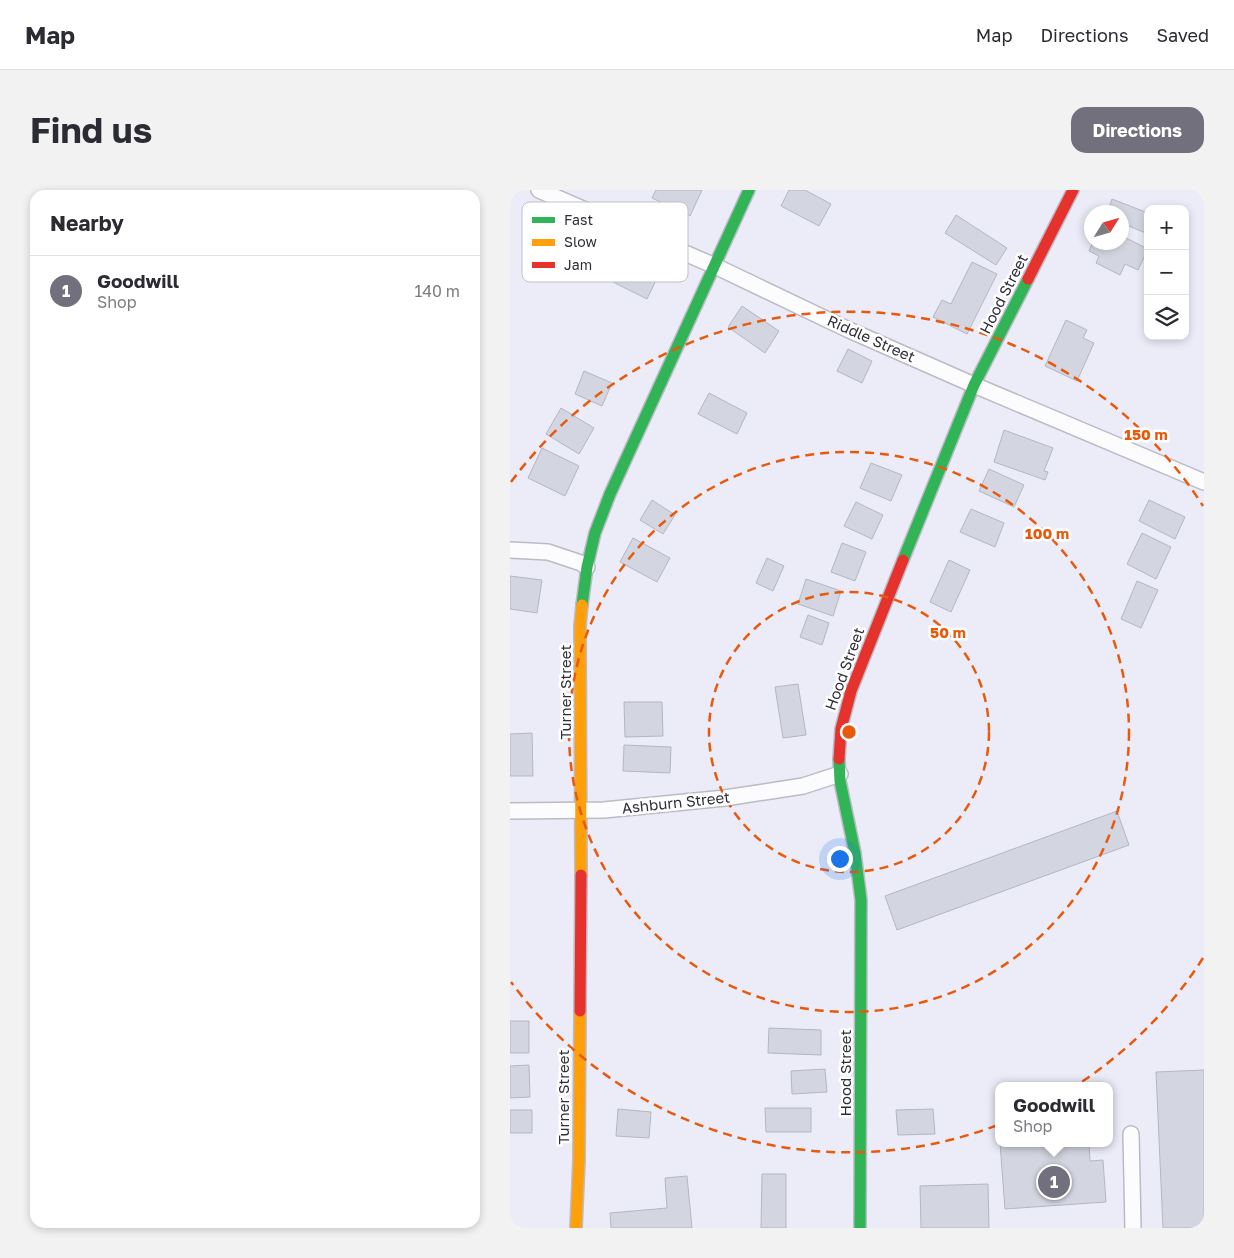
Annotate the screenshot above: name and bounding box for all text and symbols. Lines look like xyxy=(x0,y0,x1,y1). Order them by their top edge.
text: Map xyxy=(25,20,75,49)
text: Map xyxy=(976,24,1012,46)
text: Directions xyxy=(1040,24,1128,46)
text: Saved xyxy=(1156,24,1209,46)
button: Directions xyxy=(1071,107,1204,153)
text: Find us xyxy=(30,109,152,151)
legend xyxy=(522,202,688,282)
north arrow xyxy=(1084,205,1129,250)
map controls xyxy=(1144,205,1189,340)
button: + xyxy=(1144,205,1189,250)
text: Nearby xyxy=(50,210,124,236)
text: Fast xyxy=(564,211,593,228)
text: Slow xyxy=(564,233,597,250)
button: − xyxy=(1144,250,1189,295)
street label: Hood Street xyxy=(975,251,1031,336)
text: Jam xyxy=(564,256,592,273)
text: Goodwill xyxy=(97,269,179,292)
text: 1 xyxy=(62,281,70,301)
text: 140 m xyxy=(414,281,460,301)
text: Shop xyxy=(97,292,137,312)
button: layers xyxy=(1144,295,1189,340)
street label: Riddle Street xyxy=(825,311,918,365)
text: 150 m xyxy=(1124,425,1168,443)
text: 100 m xyxy=(1025,524,1069,542)
text: 50 m xyxy=(930,623,966,641)
street label: Hood Street xyxy=(821,625,867,713)
street label: Turner Street xyxy=(556,645,574,739)
centre of rings xyxy=(840,723,858,741)
street label: Ashburn Street xyxy=(621,787,731,817)
your location xyxy=(827,846,853,872)
street label: Hood Street xyxy=(836,1030,854,1116)
street label: Turner Street xyxy=(554,1050,572,1144)
popup xyxy=(995,1082,1113,1147)
text: Goodwill xyxy=(1013,1093,1095,1116)
text: Shop xyxy=(1013,1116,1052,1136)
pin: 1 xyxy=(1038,1163,1070,1201)

